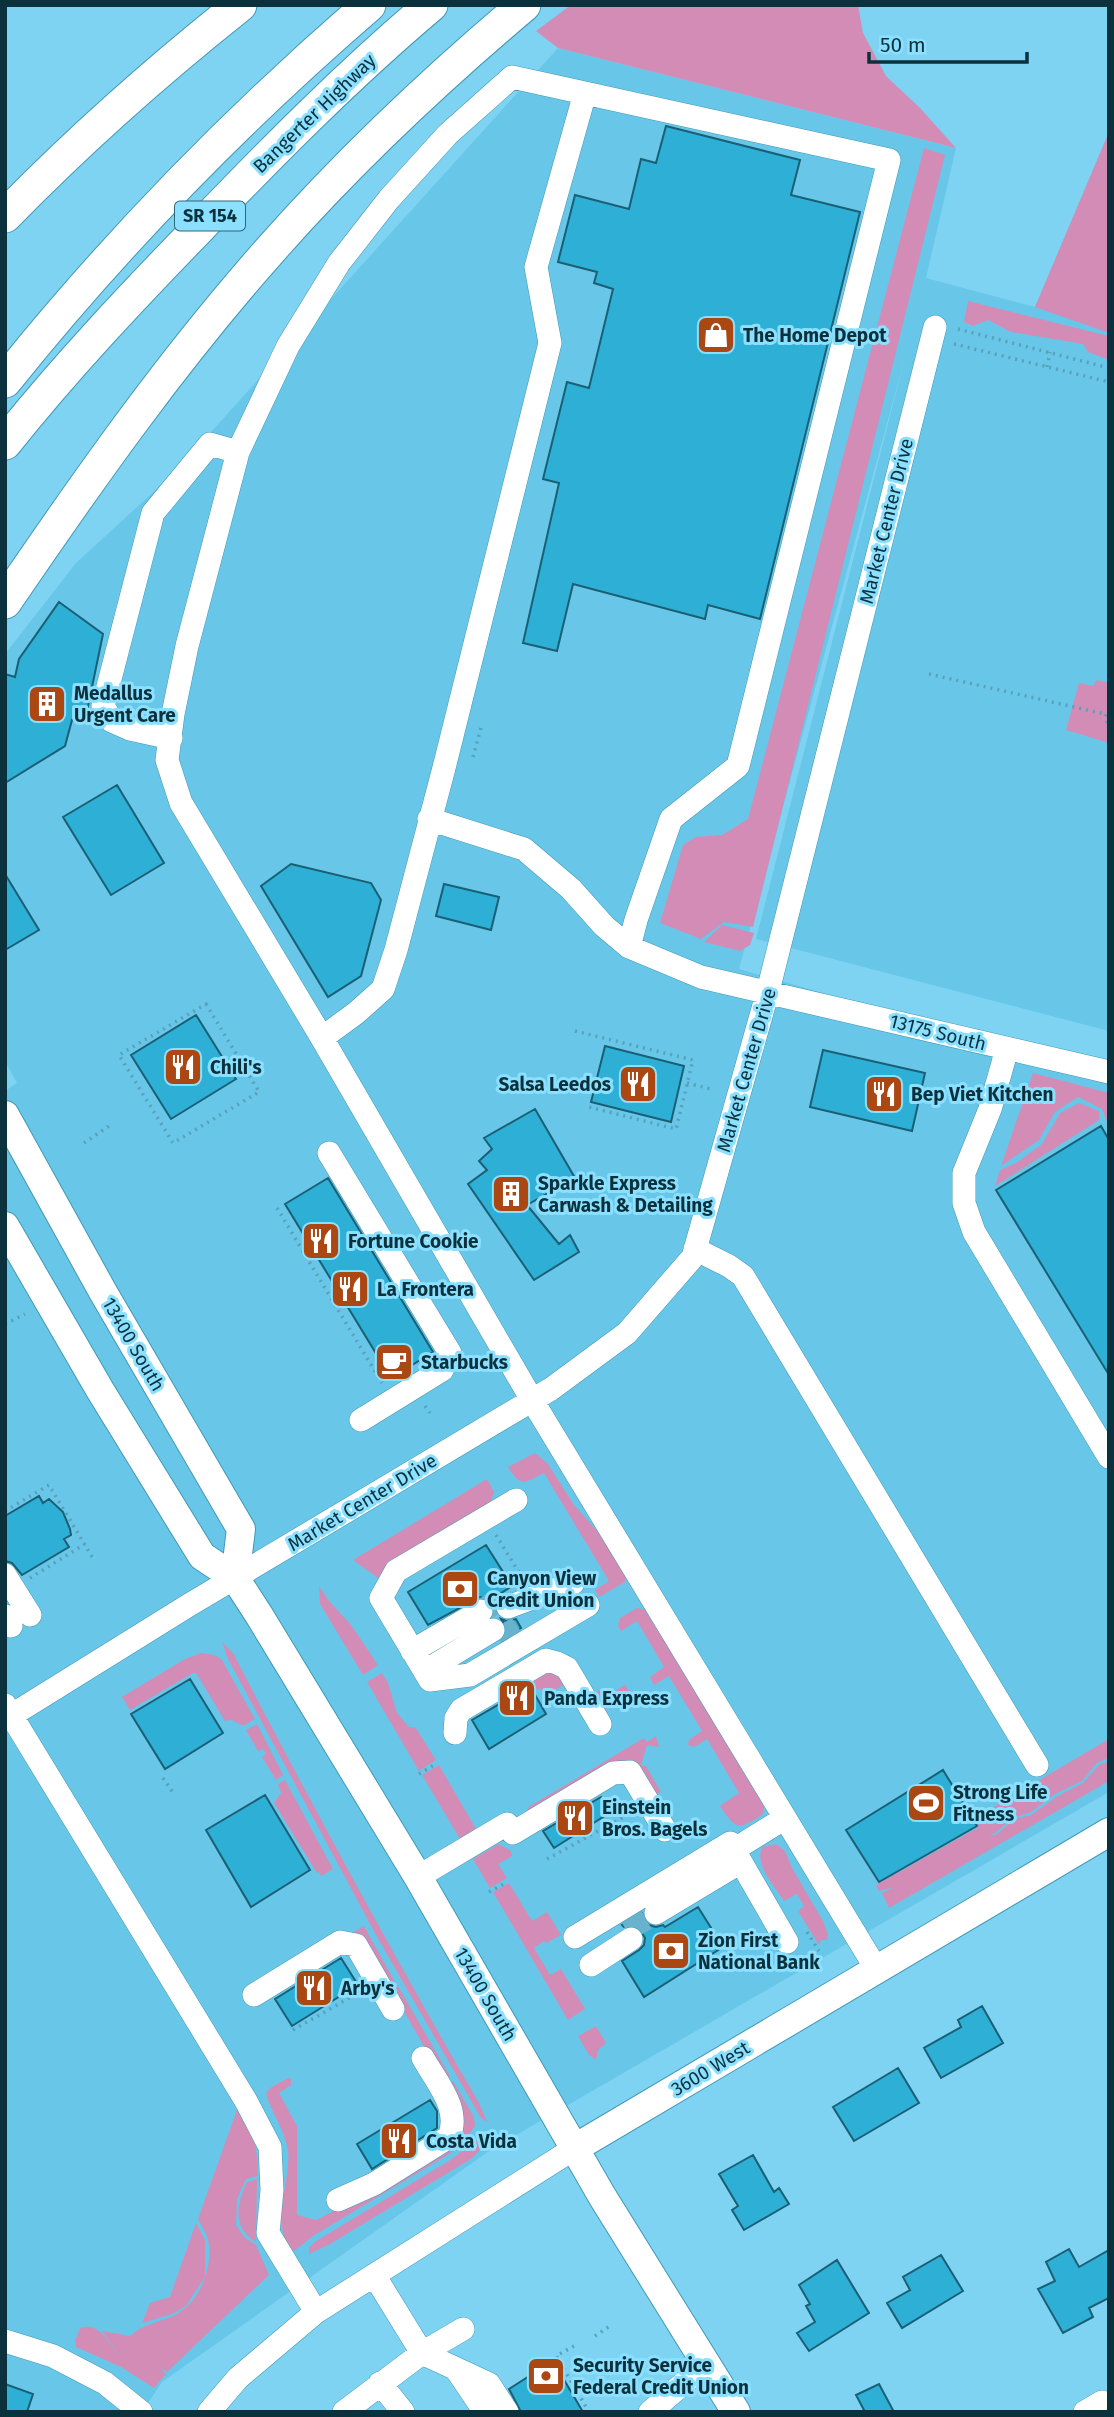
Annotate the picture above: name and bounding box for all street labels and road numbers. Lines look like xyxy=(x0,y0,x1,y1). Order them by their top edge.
street label: Bangerter Highway xyxy=(248,48,381,178)
road number: SR 154 xyxy=(175,202,245,230)
street label: Market Center Drive xyxy=(855,436,918,606)
street label: Market Center Drive xyxy=(712,985,781,1155)
street label: 13175 South xyxy=(887,1009,989,1056)
street label: 13400 South xyxy=(97,1293,170,1395)
street label: Market Center Drive xyxy=(284,1449,441,1556)
street label: 13400 South xyxy=(449,1943,522,2045)
street label: 3600 West xyxy=(667,2036,754,2101)

